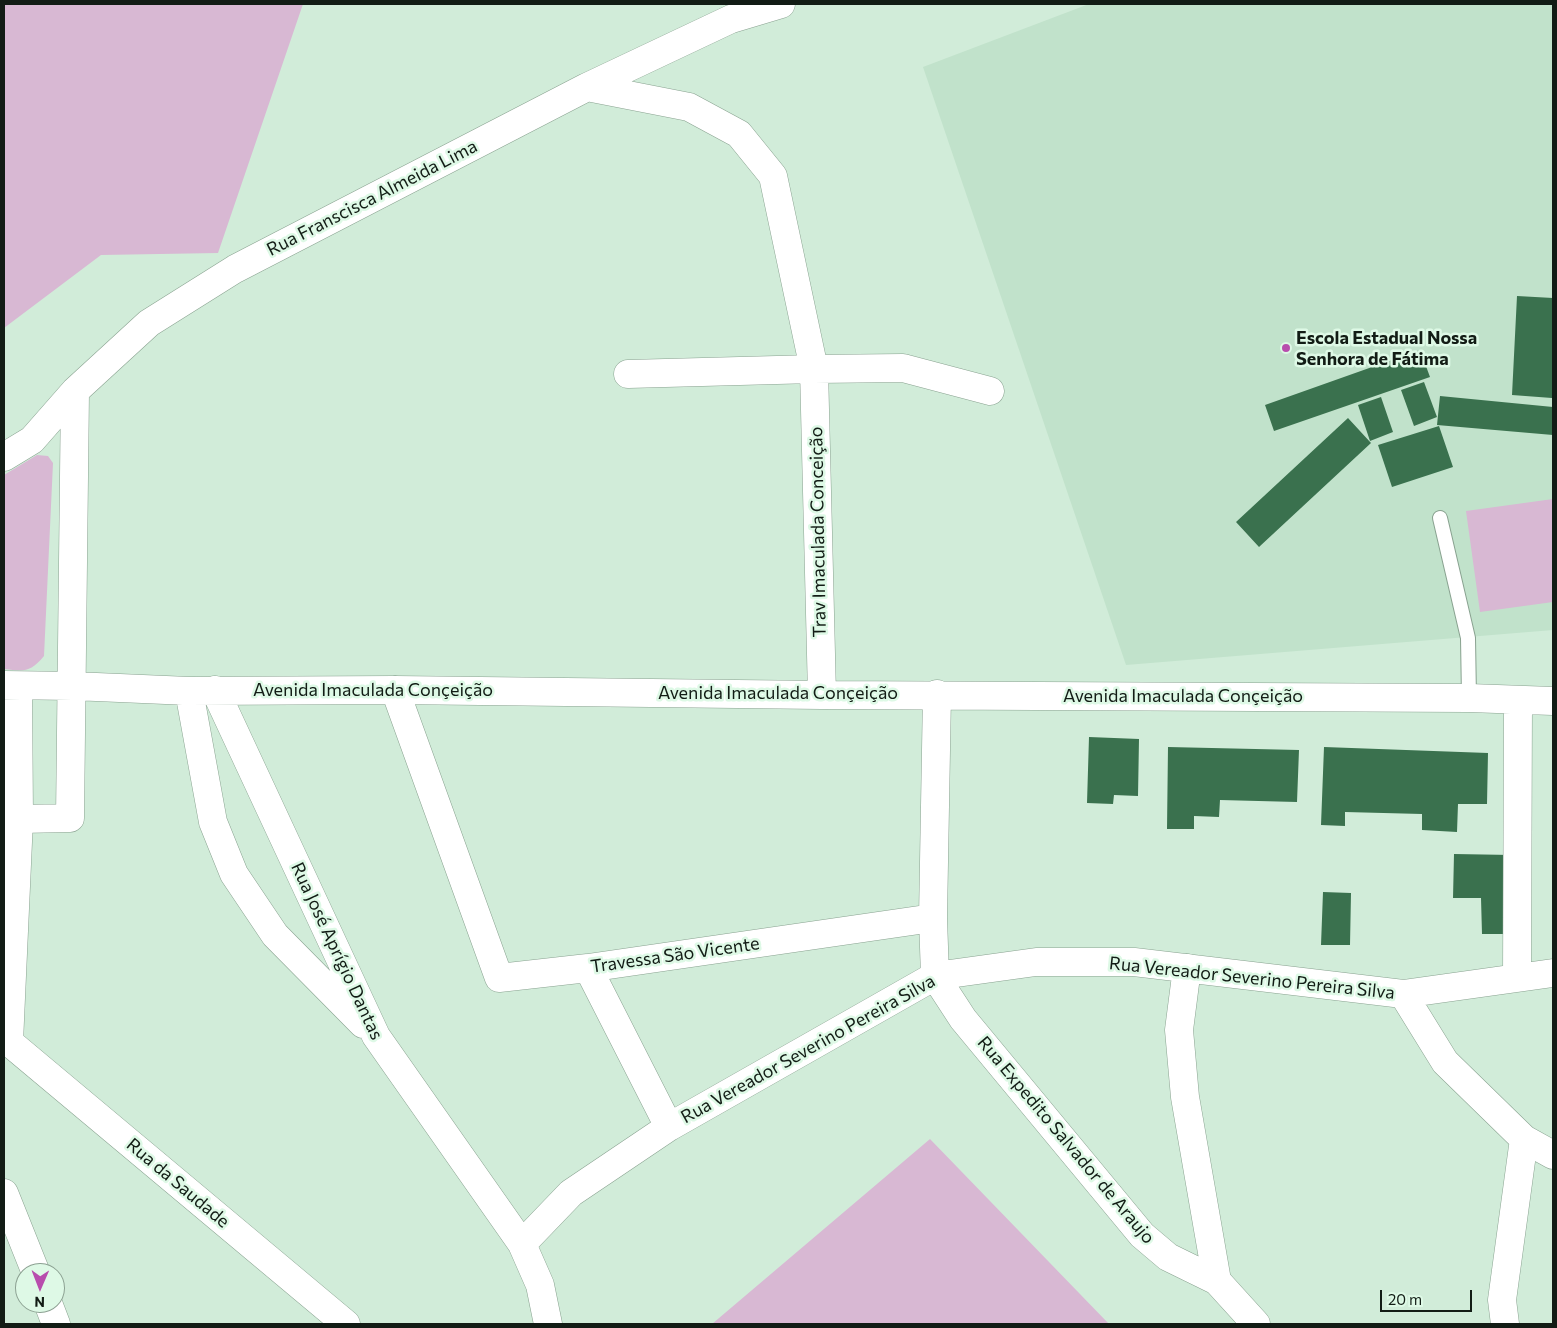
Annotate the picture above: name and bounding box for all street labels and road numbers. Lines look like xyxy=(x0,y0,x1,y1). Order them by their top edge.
street label: Rua Franscisca Almeida Lima xyxy=(263,135,481,261)
street label: Trav Imaculada Conceição xyxy=(805,426,831,638)
street label: Avenida Imaculada Conçeição xyxy=(253,679,493,701)
street label: Avenida Imaculada Conçeição xyxy=(658,682,898,704)
street label: Avenida Imaculada Conçeição xyxy=(1063,685,1303,707)
street label: Rua José Aprígio Dantas xyxy=(286,859,388,1043)
street label: Travessa São Vicente xyxy=(589,932,761,978)
street label: Rua Vereador Severino Pereira Silva xyxy=(1108,952,1396,1004)
street label: Rua Vereador Severino Pereira Silva xyxy=(677,970,939,1128)
street label: Rua Expedito Salvador de Araujo xyxy=(973,1032,1159,1248)
street label: Rua da Saudade xyxy=(122,1134,234,1232)

